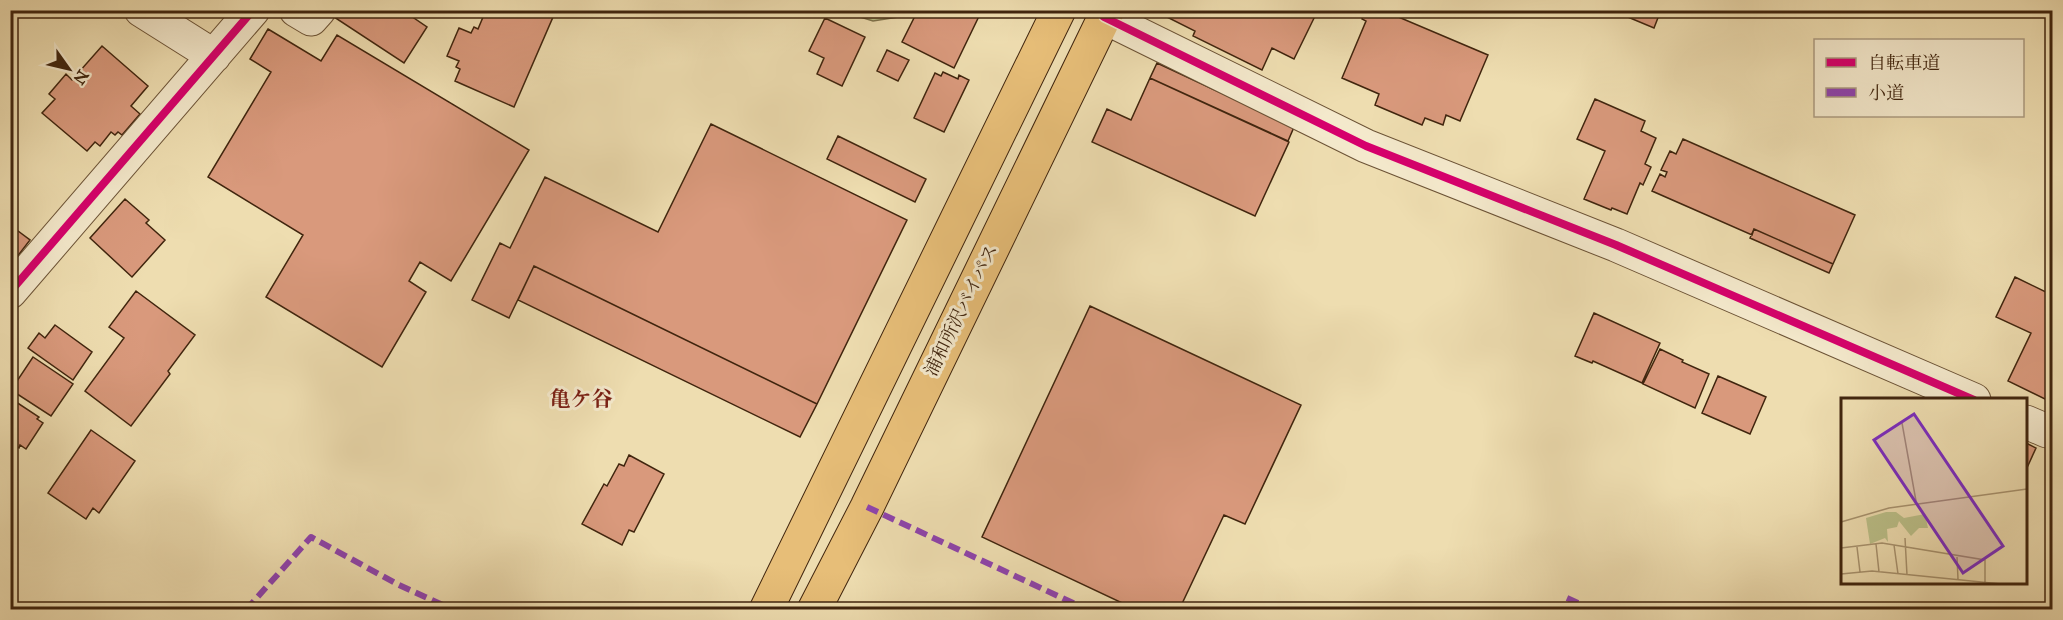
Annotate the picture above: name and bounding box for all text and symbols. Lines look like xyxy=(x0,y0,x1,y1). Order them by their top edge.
north arrow xyxy=(39,39,99,99)
legend xyxy=(1814,39,2024,117)
text: 自転車道 xyxy=(1868,52,1940,74)
text: N xyxy=(69,66,93,88)
text: 小道 xyxy=(1868,82,1904,104)
street label: 浦和所沢バイパス xyxy=(920,241,1002,379)
district label: 亀ケ谷 xyxy=(550,386,613,412)
inset map xyxy=(1841,398,2027,584)

